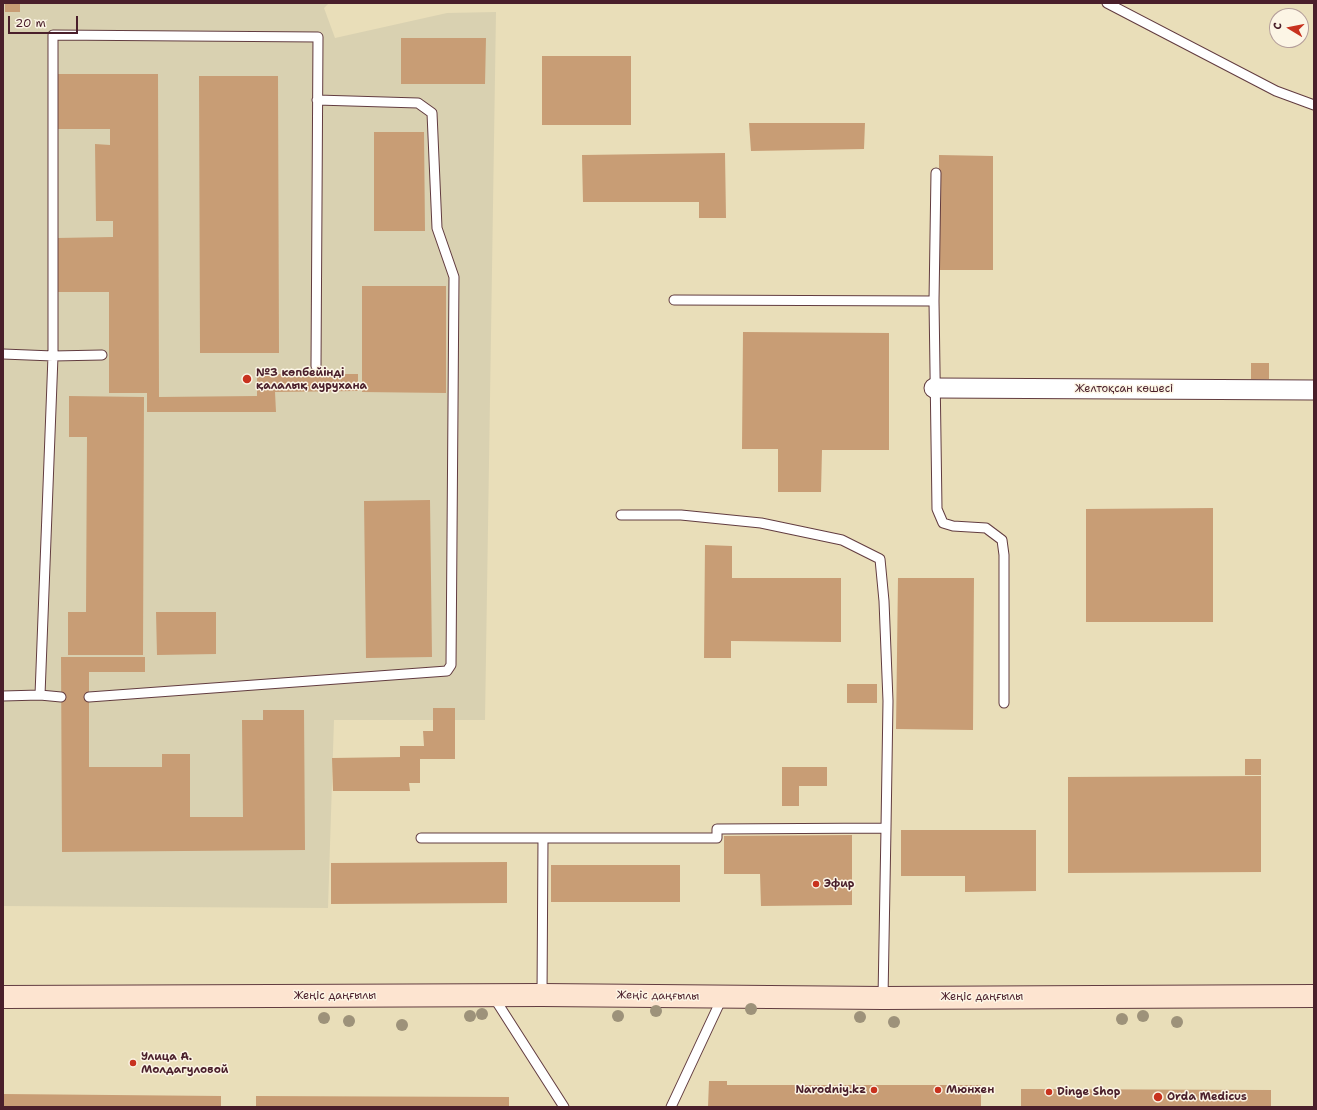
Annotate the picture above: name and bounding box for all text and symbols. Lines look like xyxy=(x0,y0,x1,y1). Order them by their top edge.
scale bar xyxy=(10,8,80,34)
north arrow xyxy=(1269,8,1309,48)
text: 20 m xyxy=(15,15,46,31)
text: С xyxy=(1270,21,1286,31)
place label: №3 көпбейінді қалалық аурухана xyxy=(256,366,367,392)
marker: №3 көпбейінді қалалық аурухана xyxy=(241,373,253,385)
street label: Желтоқсан көшесі xyxy=(1075,382,1173,396)
place label: Эфир xyxy=(824,877,854,891)
marker: Эфир xyxy=(811,879,821,889)
street label: Жеңіс даңғылы xyxy=(294,989,376,1003)
street label: Жеңіс даңғылы xyxy=(617,989,699,1003)
street label: Жеңіс даңғылы xyxy=(941,990,1023,1004)
place label: Улица А. Молдагуловой xyxy=(141,1050,228,1076)
marker: Улица А. Молдагуловой xyxy=(128,1058,138,1068)
place label: Narodniy.kz xyxy=(795,1083,866,1097)
place label: Мюнхен xyxy=(946,1083,994,1097)
marker: Narodniy.kz xyxy=(869,1085,879,1095)
marker: Мюнхен xyxy=(933,1085,943,1095)
place label: Dinge Shop xyxy=(1057,1085,1120,1099)
marker: Dinge Shop xyxy=(1044,1087,1054,1097)
place label: Orda Medicus xyxy=(1167,1090,1247,1104)
marker: Orda Medicus xyxy=(1152,1091,1164,1103)

